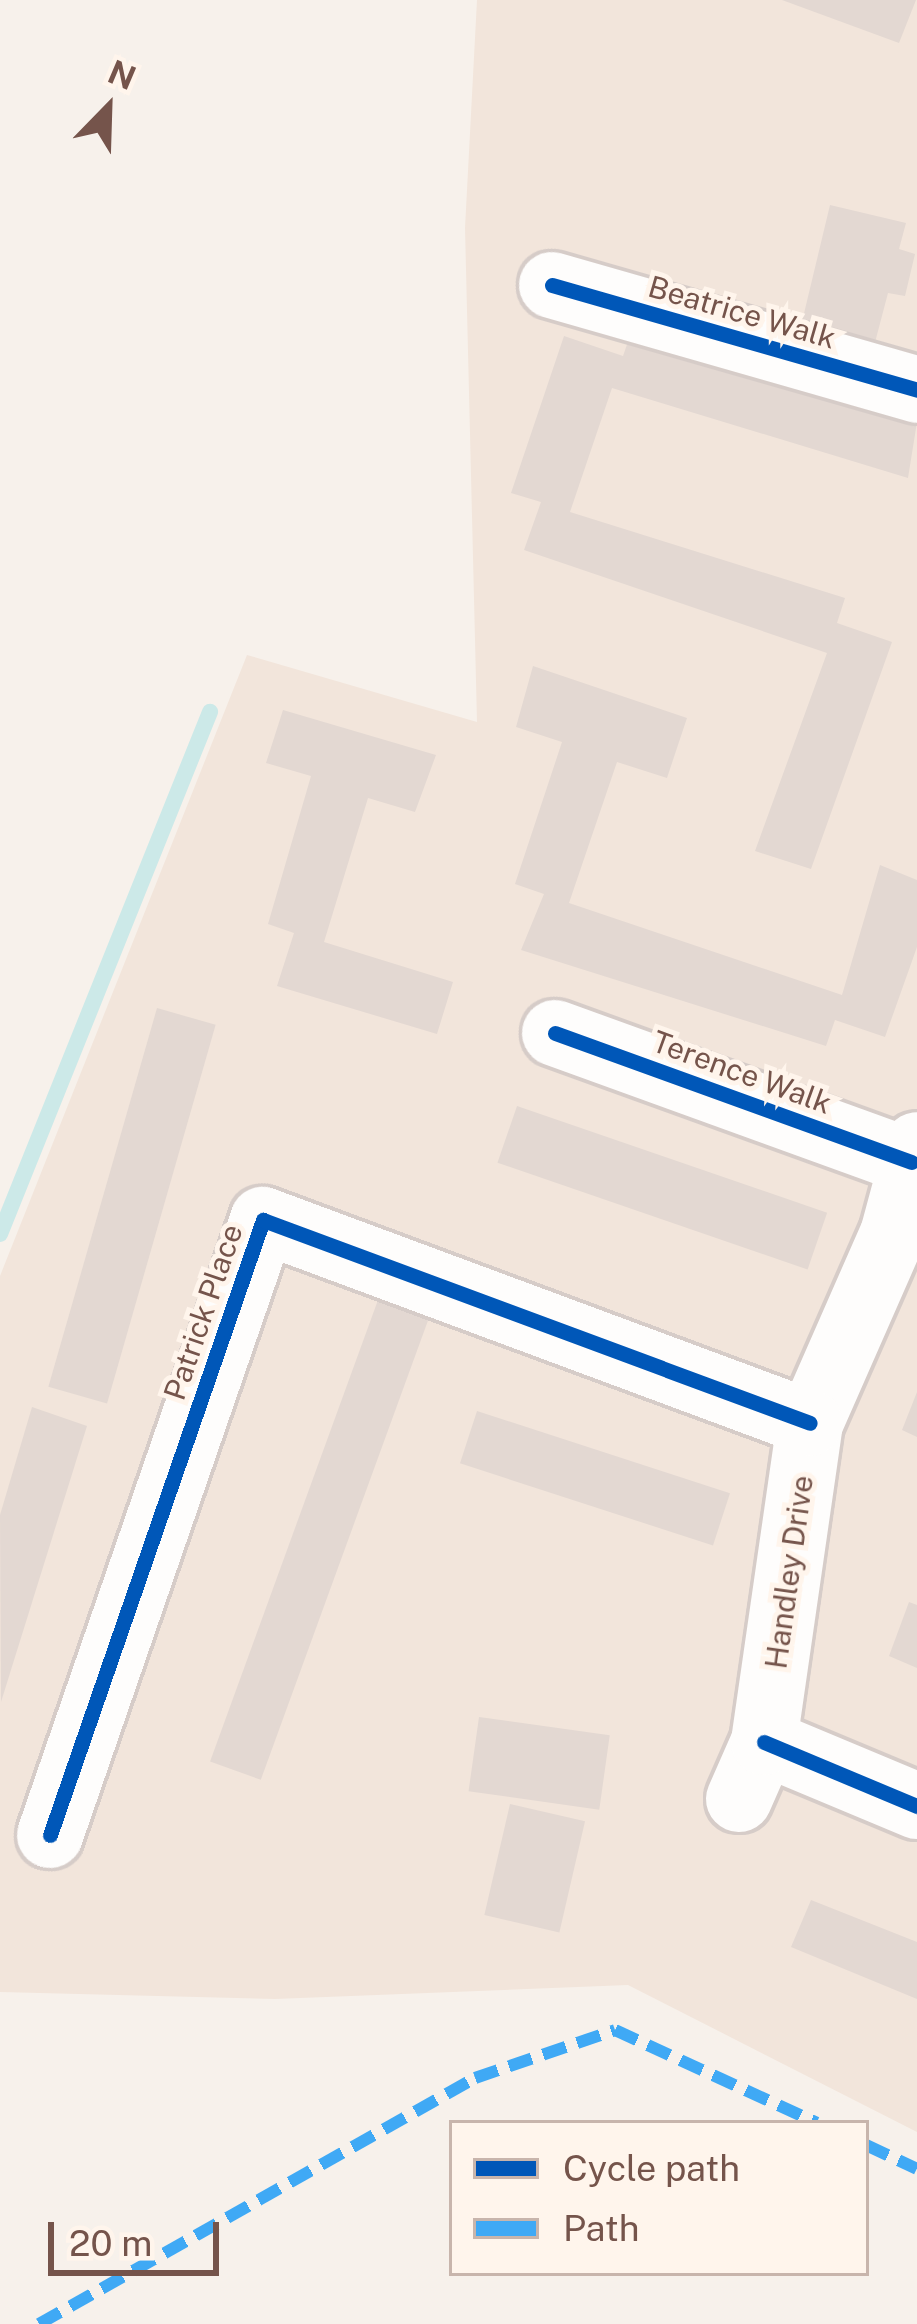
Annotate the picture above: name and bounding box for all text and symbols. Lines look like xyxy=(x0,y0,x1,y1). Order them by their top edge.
north arrow xyxy=(48,48,168,168)
text: N xyxy=(103,52,141,97)
street label: Beatrice Walk xyxy=(644,268,840,356)
street label: Terence Walk xyxy=(647,1023,837,1121)
street label: Patrick Place xyxy=(156,1219,250,1405)
street label: Handley Drive xyxy=(758,1473,820,1671)
legend xyxy=(449,2120,869,2276)
text: Cycle path xyxy=(563,2147,740,2189)
scale bar xyxy=(54,2198,225,2272)
text: Path xyxy=(563,2207,639,2249)
text: 20 m xyxy=(69,2222,152,2264)

